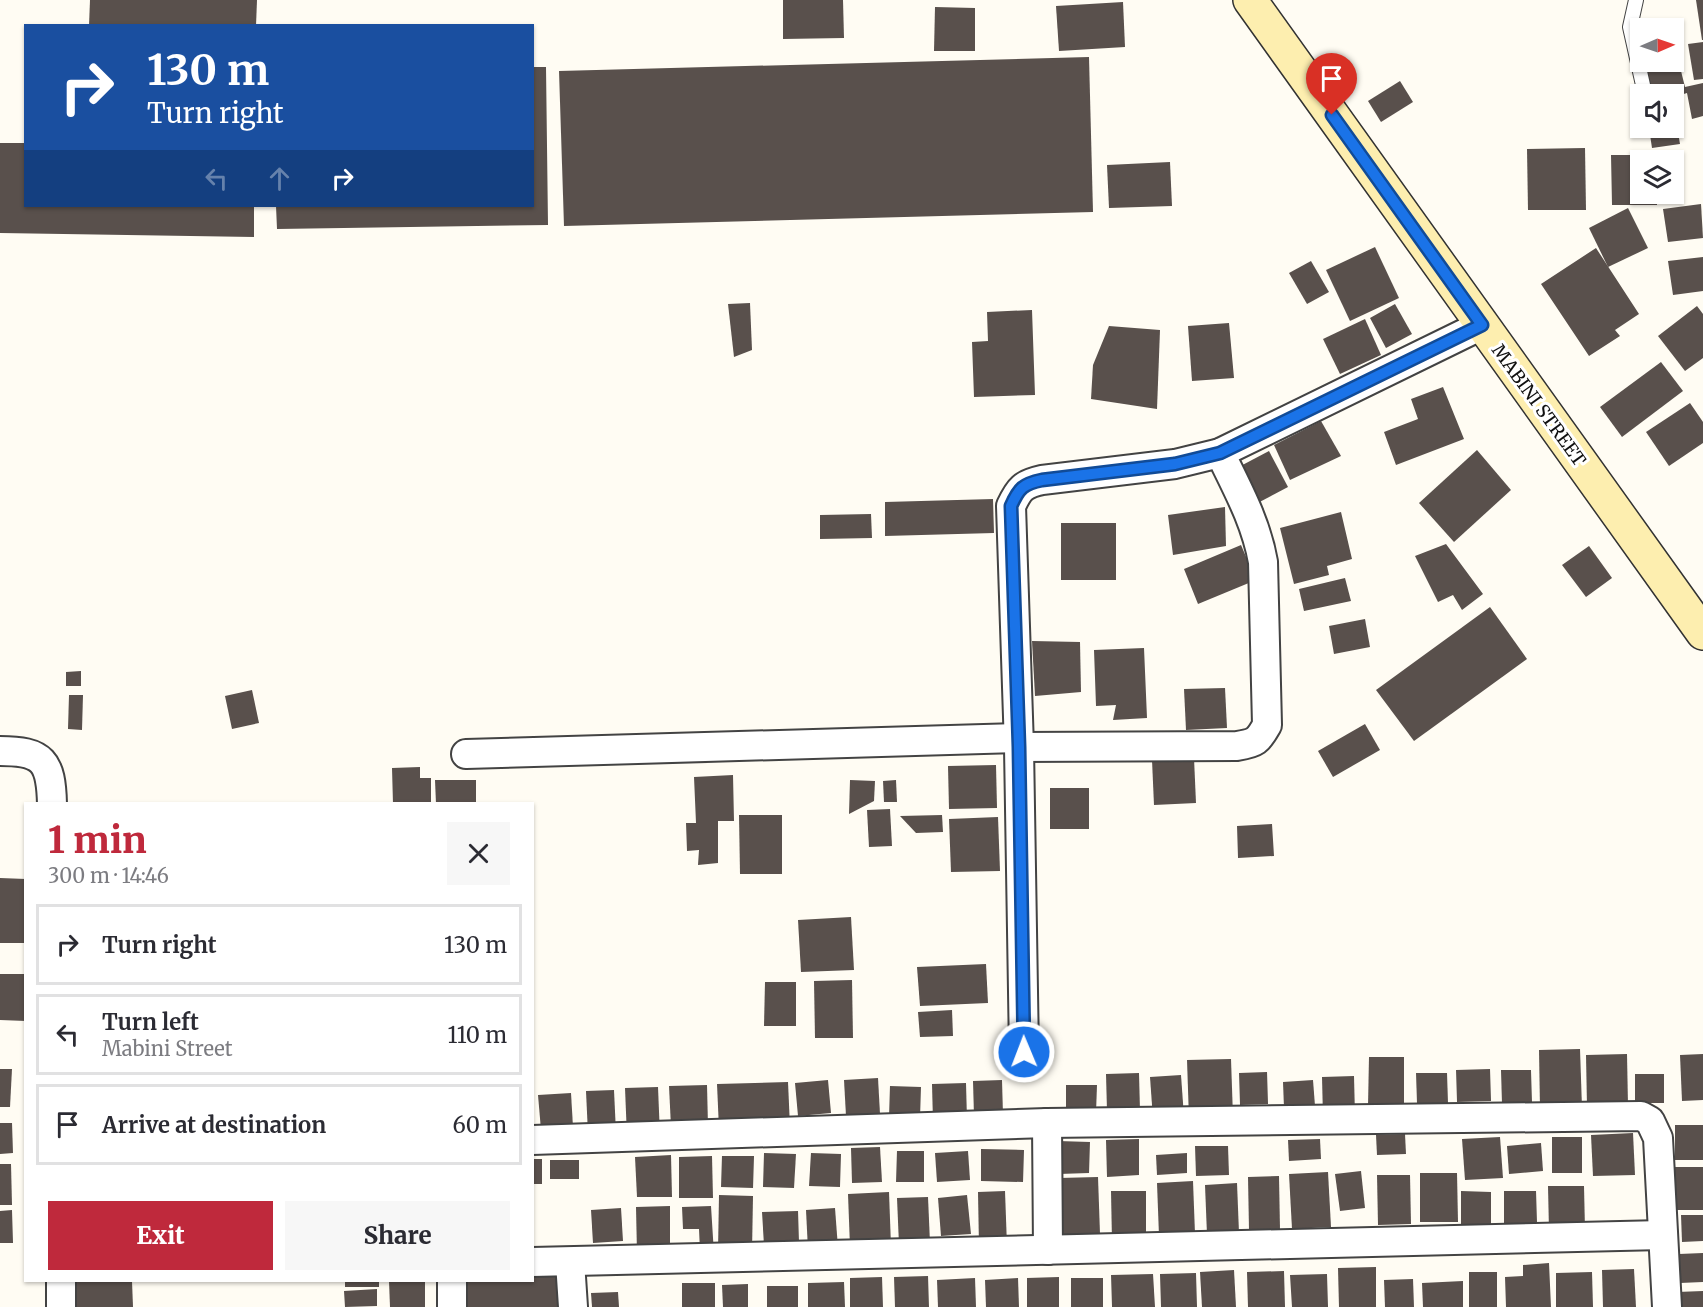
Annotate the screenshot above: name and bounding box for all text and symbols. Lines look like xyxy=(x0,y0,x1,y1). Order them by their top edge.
north arrow xyxy=(1630,18,1684,72)
map controls xyxy=(1630,18,1684,204)
text: 130 m xyxy=(147,44,269,96)
icon: right xyxy=(48,48,126,126)
pin xyxy=(1306,53,1357,115)
icon: arrive xyxy=(1315,62,1348,95)
button: sound xyxy=(1630,84,1684,138)
text: Turn right xyxy=(147,96,284,130)
button: layers xyxy=(1630,150,1684,204)
icon: left xyxy=(200,162,233,195)
icon: ahead xyxy=(263,162,296,195)
icon: right xyxy=(326,162,359,195)
street label: MABINI STREET xyxy=(1487,339,1591,471)
text: 1 min xyxy=(48,818,147,863)
button: close xyxy=(447,822,510,885)
text: 300 m · 14:46 xyxy=(48,863,169,888)
icon: right xyxy=(51,928,84,961)
text: Turn right xyxy=(102,931,216,959)
text: 130 m xyxy=(444,931,507,959)
text: Turn left xyxy=(102,1008,199,1036)
icon: left xyxy=(51,1018,84,1051)
position arrow xyxy=(992,1020,1056,1084)
text: 110 m xyxy=(448,1021,507,1049)
text: Mabini Street xyxy=(102,1036,232,1061)
icon: arrive xyxy=(51,1108,84,1141)
text: Arrive at destination xyxy=(102,1111,326,1139)
text: 60 m xyxy=(453,1111,507,1139)
button: Exit xyxy=(48,1201,273,1270)
button: Share xyxy=(285,1201,510,1270)

